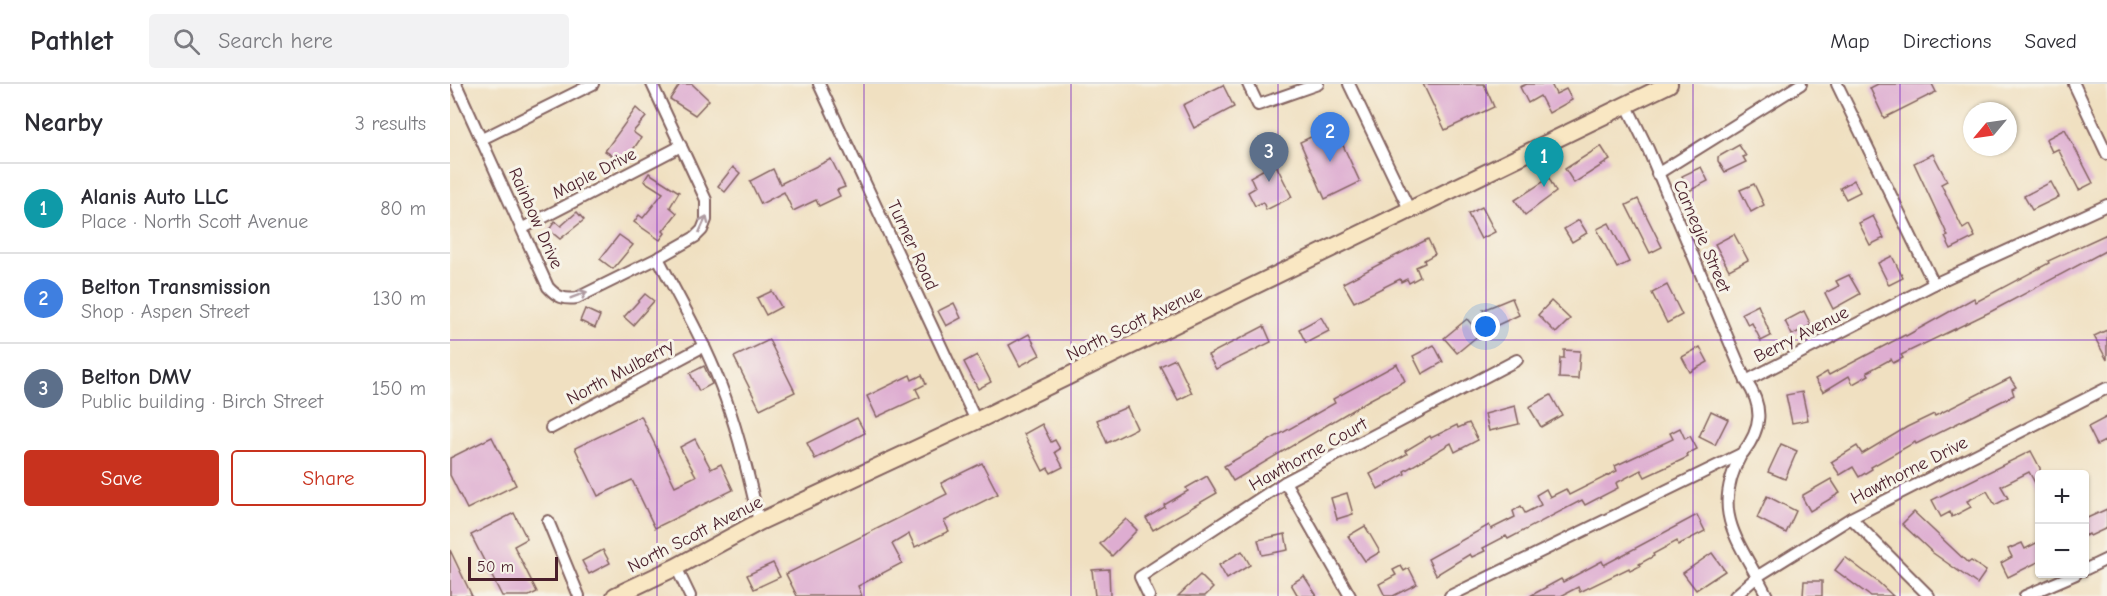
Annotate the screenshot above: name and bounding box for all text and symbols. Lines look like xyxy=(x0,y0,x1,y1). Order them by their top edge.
search box xyxy=(149,14,569,68)
text: Pathlet xyxy=(30,25,113,57)
icon: search xyxy=(170,25,203,58)
text: Search here xyxy=(218,28,333,54)
text: Map xyxy=(1830,29,1870,53)
text: Directions xyxy=(1903,29,1992,53)
text: Saved xyxy=(2025,29,2077,53)
north arrow xyxy=(1963,102,2017,156)
text: Nearby xyxy=(24,108,103,138)
text: 3 results xyxy=(355,112,426,135)
pin: 2 xyxy=(1310,112,1350,162)
pin: 3 xyxy=(1250,132,1288,182)
pin: 1 xyxy=(1524,138,1564,187)
street label: Maple Drive xyxy=(549,143,640,204)
street label: Rainbow Drive xyxy=(504,164,567,272)
street label: Carnegie Street xyxy=(1668,177,1735,296)
text: Alanis Auto LLC xyxy=(81,184,228,210)
text: 1 xyxy=(40,197,47,220)
text: 80 m xyxy=(380,197,426,220)
street label: Turner Road xyxy=(883,197,943,293)
text: Place · North Scott Avenue xyxy=(81,210,308,233)
one-way arrow xyxy=(698,215,709,233)
text: Belton Transmission xyxy=(81,274,271,300)
street label: North Scott Avenue xyxy=(1063,281,1206,365)
text: 2 xyxy=(39,287,48,310)
text: 130 m xyxy=(373,287,426,310)
one-way arrow xyxy=(570,289,588,300)
text: Shop · Aspen Street xyxy=(81,300,249,323)
street label: Berry Avenue xyxy=(1750,302,1852,367)
your location xyxy=(1471,312,1500,341)
street label: North Mulberry xyxy=(563,335,678,410)
text: Belton DMV xyxy=(81,364,191,390)
text: 3 xyxy=(39,377,48,400)
text: 150 m xyxy=(372,377,426,400)
text: Public building · Birch Street xyxy=(81,390,323,413)
street label: Hawthorne Court xyxy=(1246,413,1372,496)
street label: Hawthorne Drive xyxy=(1847,432,1971,509)
button: Save xyxy=(24,450,219,506)
button: Share xyxy=(231,450,426,506)
map controls xyxy=(2035,470,2089,578)
button: + xyxy=(2035,470,2089,524)
street label: North Scott Avenue xyxy=(624,491,766,577)
button: − xyxy=(2035,524,2089,578)
scale bar xyxy=(468,554,558,582)
text: 50 m xyxy=(477,558,514,576)

